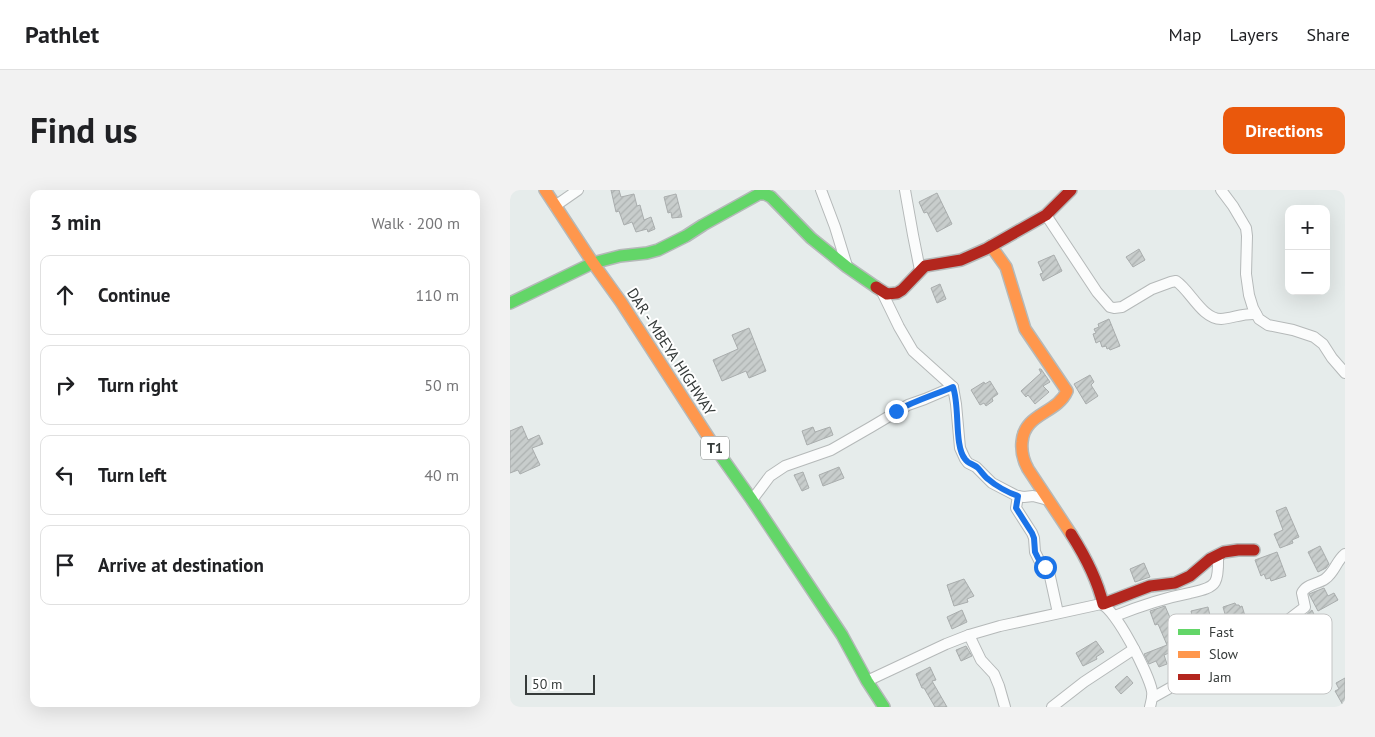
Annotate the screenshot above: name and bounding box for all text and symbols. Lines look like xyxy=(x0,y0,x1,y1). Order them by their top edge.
text: Pathlet xyxy=(25,19,99,50)
text: Map xyxy=(1169,23,1201,46)
text: Layers xyxy=(1229,23,1278,46)
text: Share xyxy=(1306,23,1350,46)
text: Find us xyxy=(30,107,138,153)
button: Directions xyxy=(1223,107,1345,154)
map controls xyxy=(1285,205,1330,295)
button: + xyxy=(1285,205,1330,250)
text: 3 min xyxy=(50,209,101,236)
text: Walk · 200 m xyxy=(371,213,460,233)
button: − xyxy=(1285,250,1330,295)
icon: ahead xyxy=(51,281,79,309)
text: Continue xyxy=(98,283,170,307)
street label: DAR - MBEYA HIGHWAY xyxy=(623,284,720,420)
text: 110 m xyxy=(416,285,459,305)
icon: right xyxy=(51,371,79,399)
text: Turn right xyxy=(98,373,178,397)
text: 50 m xyxy=(424,375,459,395)
route end xyxy=(885,400,908,423)
road number: T1 xyxy=(701,437,729,460)
icon: left xyxy=(51,461,79,489)
text: Turn left xyxy=(98,463,167,487)
text: 40 m xyxy=(424,465,459,485)
icon: arrive xyxy=(51,551,79,579)
text: Arrive at destination xyxy=(98,553,264,577)
route start xyxy=(1034,556,1057,579)
legend xyxy=(1168,614,1332,694)
text: Fast xyxy=(1209,623,1234,641)
text: Slow xyxy=(1209,645,1239,663)
text: Jam xyxy=(1208,668,1231,686)
scale bar xyxy=(525,672,595,695)
text: 50 m xyxy=(532,675,562,693)

